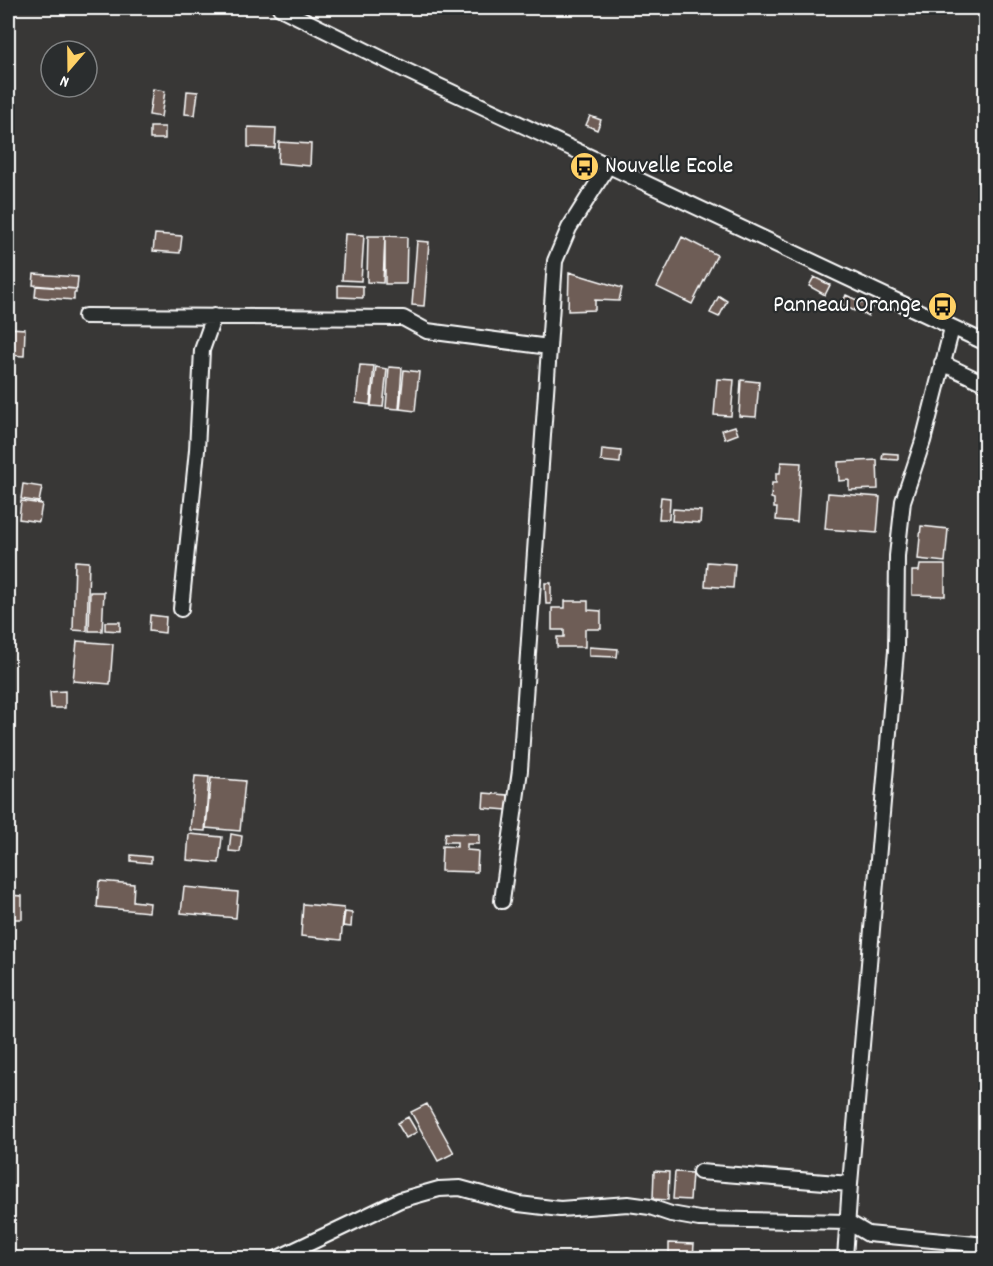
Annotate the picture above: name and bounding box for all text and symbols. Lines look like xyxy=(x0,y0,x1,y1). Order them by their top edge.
north arrow xyxy=(39,39,99,99)
text: N xyxy=(57,69,72,93)
place label: Nouvelle Ecole xyxy=(605,150,733,184)
bus stop icon: Nouvelle Ecole xyxy=(568,151,600,183)
place label: Panneau Orange xyxy=(773,289,921,323)
bus stop icon: Panneau Orange xyxy=(926,290,958,322)

